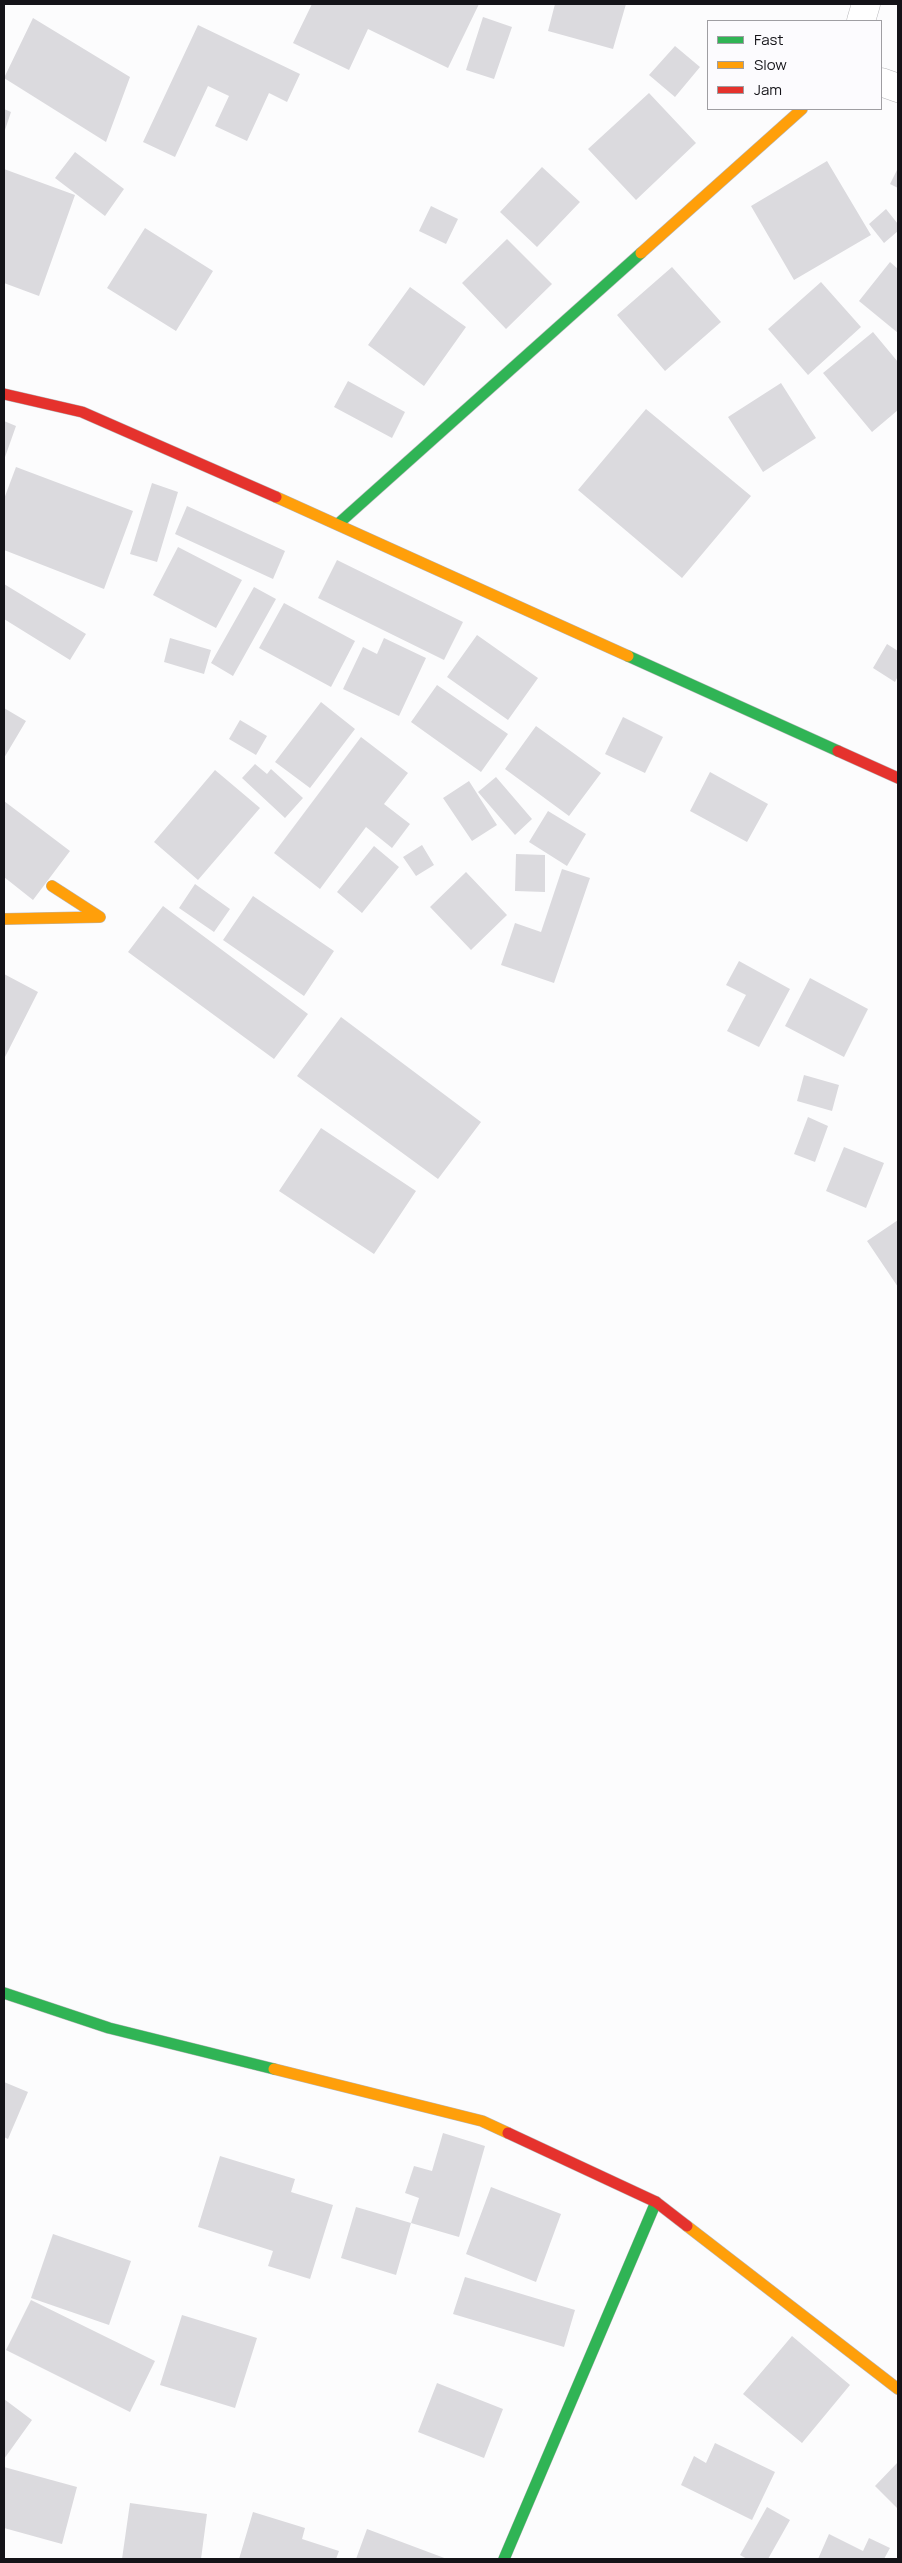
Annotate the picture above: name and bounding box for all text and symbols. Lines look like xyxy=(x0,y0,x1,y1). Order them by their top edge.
legend xyxy=(707,20,882,110)
text: Fast xyxy=(754,29,783,50)
text: Slow xyxy=(754,54,787,75)
text: Jam xyxy=(754,79,782,100)

